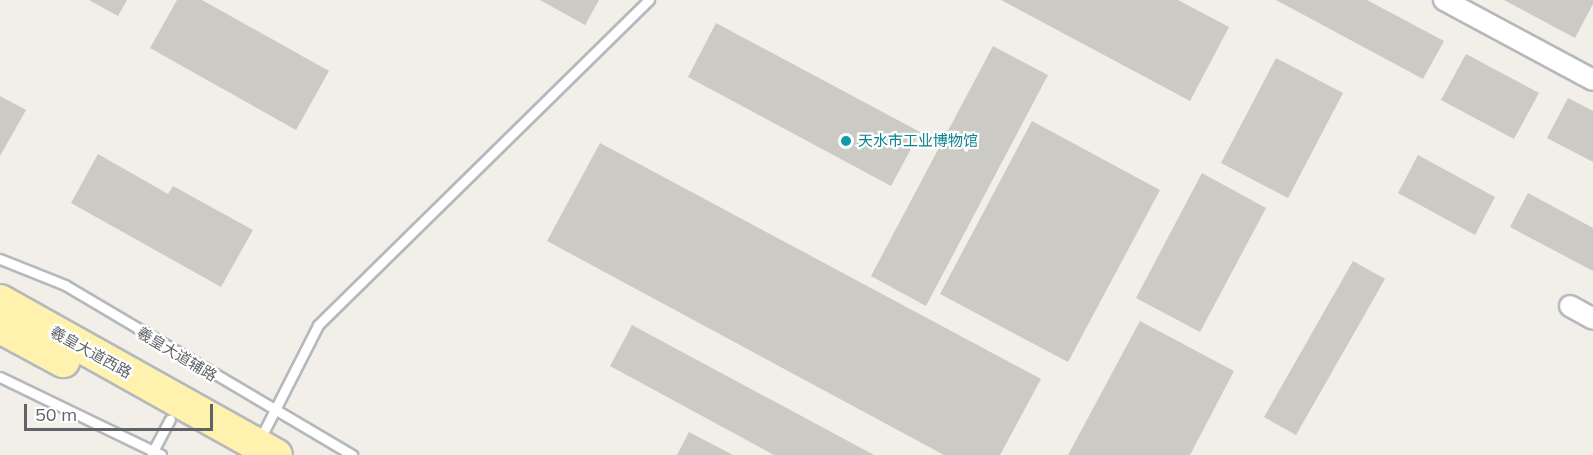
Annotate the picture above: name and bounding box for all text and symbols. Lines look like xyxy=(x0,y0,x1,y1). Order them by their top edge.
place label: 天水市工业博物馆 xyxy=(858,132,978,150)
marker: 天水市工业博物馆 xyxy=(839,134,853,148)
street label: 羲皇大道西路 xyxy=(47,322,135,382)
street label: 羲皇大道辅路 xyxy=(134,323,220,385)
scale bar xyxy=(27,392,216,430)
text: 50 m xyxy=(35,403,77,426)

